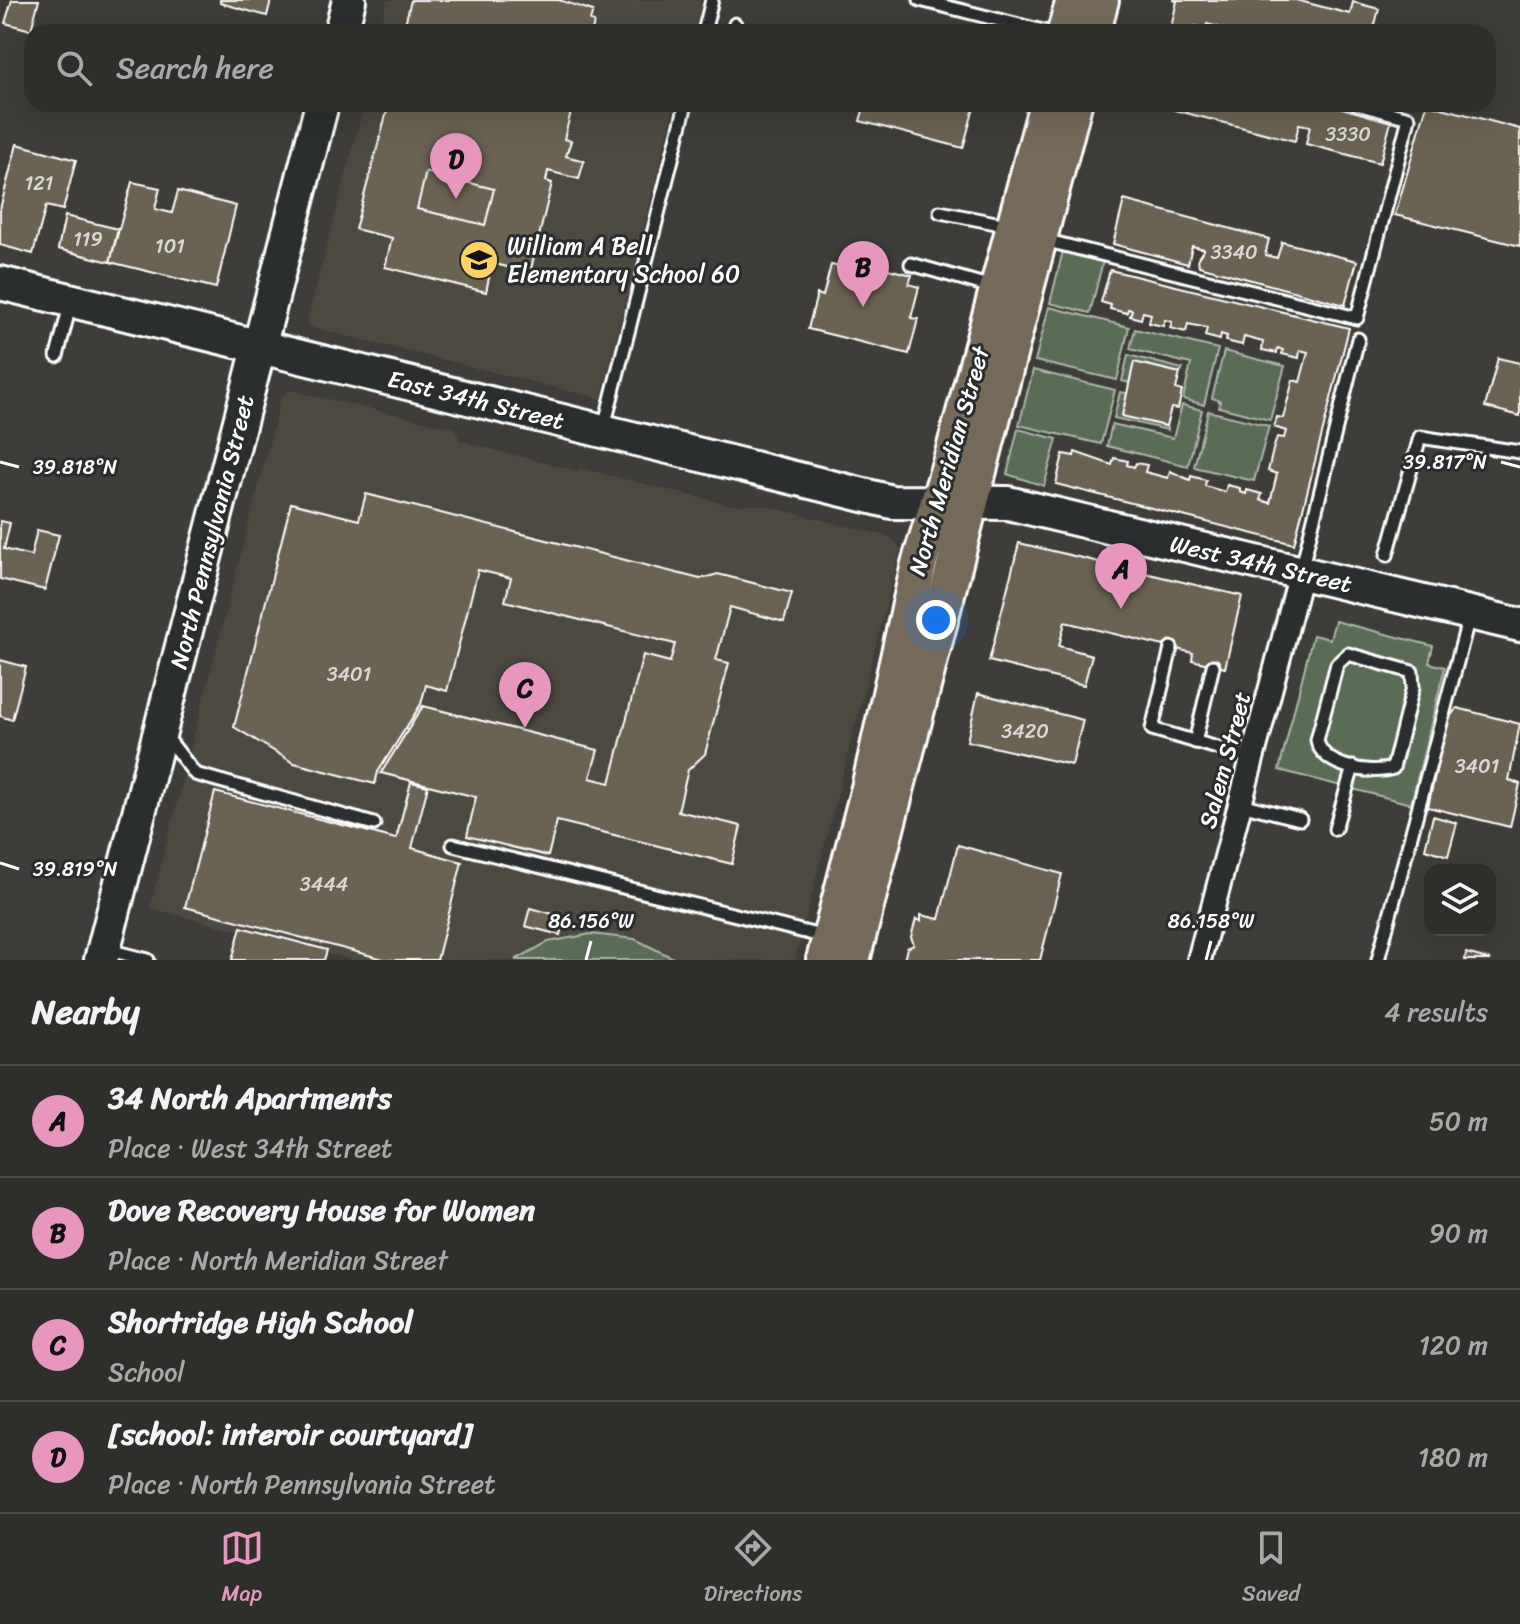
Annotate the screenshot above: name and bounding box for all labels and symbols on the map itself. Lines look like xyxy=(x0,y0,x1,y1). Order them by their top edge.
house number: 3330 xyxy=(1325,117,1371,152)
pin: D xyxy=(430,133,482,199)
house number: 121 xyxy=(25,166,53,201)
house number: 119 xyxy=(73,222,103,257)
place label: William A Bell Elementary School 60 xyxy=(507,225,740,295)
house number: 101 xyxy=(155,229,185,264)
house number: 3340 xyxy=(1210,235,1258,270)
school or university icon: William A Bell Elementary School 60 xyxy=(458,239,500,281)
pin: B xyxy=(837,241,889,307)
street label: North Meridian Street xyxy=(896,340,1002,581)
street label: East 34th Street xyxy=(383,358,569,442)
street label: North Pennsylvania Street xyxy=(158,391,266,673)
text: 39.817°N xyxy=(1403,445,1487,480)
text: 39.818°N xyxy=(33,450,117,485)
street label: West 34th Street xyxy=(1166,523,1356,605)
pin: A xyxy=(1095,543,1147,609)
your location xyxy=(916,600,956,640)
house number: 3401 xyxy=(327,657,371,692)
pin: C xyxy=(499,662,551,728)
street label: Salem Street xyxy=(1187,687,1263,833)
house number: 3420 xyxy=(1001,714,1049,749)
house number: 3401 xyxy=(1455,749,1499,784)
text: 39.819°N xyxy=(33,852,117,887)
house number: 3444 xyxy=(300,867,348,902)
text: 86.156°W xyxy=(548,904,634,939)
text: 86.158°W xyxy=(1168,904,1255,939)

